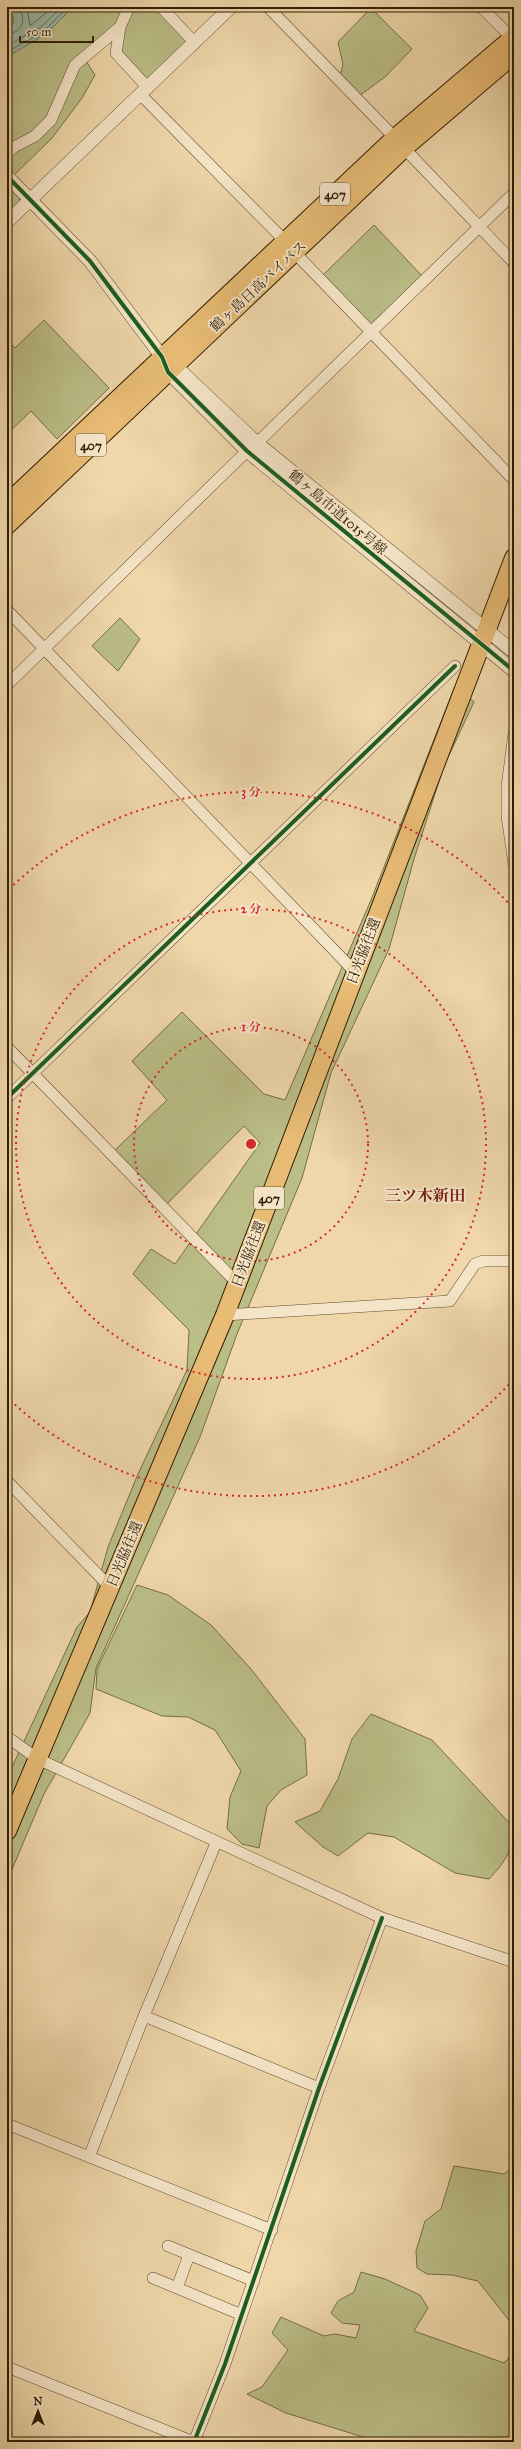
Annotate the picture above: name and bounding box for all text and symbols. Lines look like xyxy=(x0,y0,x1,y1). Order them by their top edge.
scale bar xyxy=(20,18,93,44)
text: 50 m xyxy=(26,25,51,39)
road number: 407 xyxy=(320,183,350,205)
street label: 鶴ヶ島日高バイパス xyxy=(207,237,310,335)
road number: 407 xyxy=(76,434,106,456)
street label: 鶴ヶ島市道1015号線 xyxy=(285,466,390,559)
text: 3 分 xyxy=(241,785,261,800)
text: 2 分 xyxy=(241,902,261,916)
street label: 日光脇往還 xyxy=(343,915,384,987)
text: 1 分 xyxy=(241,1020,261,1034)
centre of rings xyxy=(244,1137,258,1151)
district label: 三ツ木新田 xyxy=(385,1186,465,1205)
road number: 407 xyxy=(254,1187,284,1209)
street label: 日光脇往還 xyxy=(228,1218,269,1290)
street label: 日光脇往還 xyxy=(103,1519,146,1590)
north arrow xyxy=(18,2391,58,2431)
text: N xyxy=(33,2395,43,2408)

